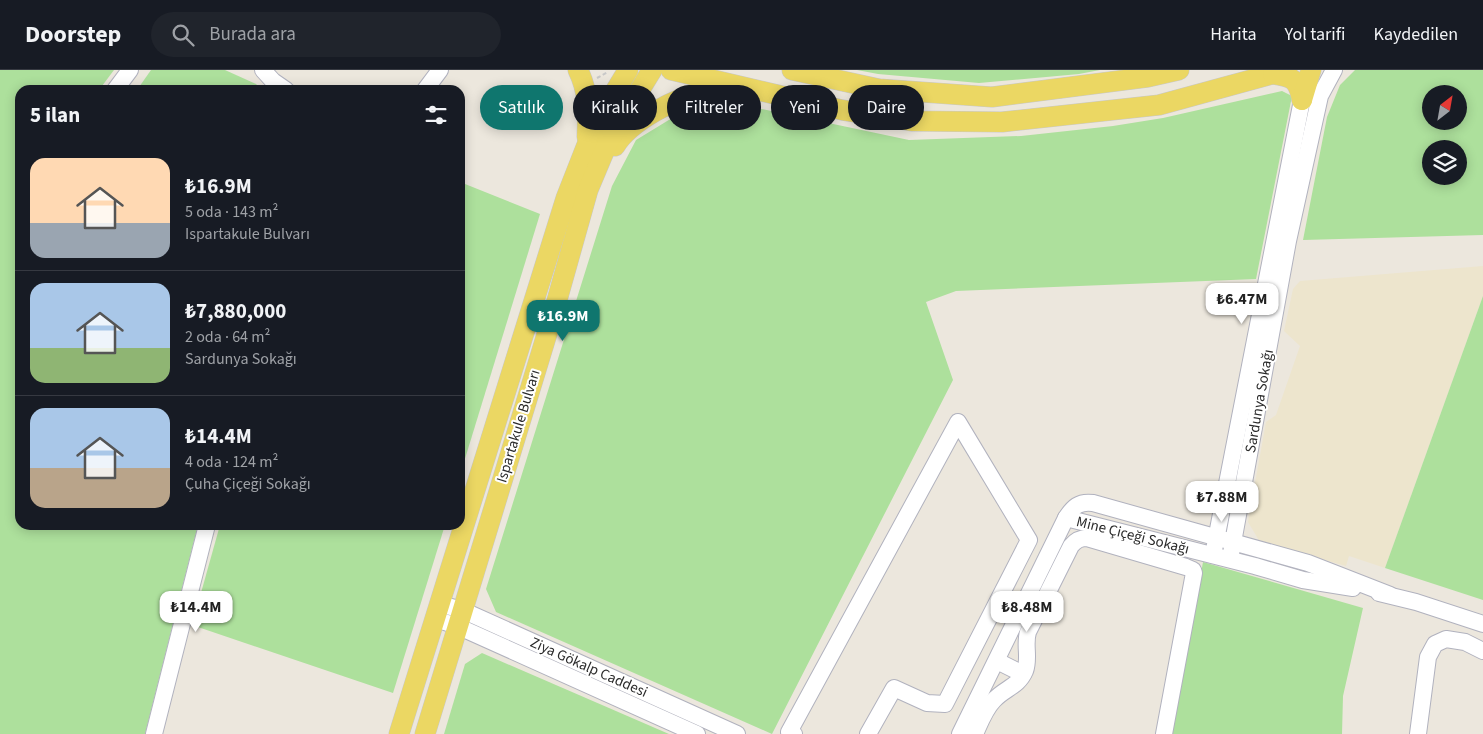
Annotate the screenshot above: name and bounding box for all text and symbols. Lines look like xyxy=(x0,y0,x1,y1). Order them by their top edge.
search box xyxy=(151,12,501,57)
text: Doorstep xyxy=(25,17,121,52)
icon: search xyxy=(169,21,197,49)
text: Burada ara xyxy=(209,21,296,48)
text: Harita xyxy=(1210,22,1257,47)
text: Yol tarifi xyxy=(1285,22,1345,47)
text: Kaydedilen xyxy=(1373,22,1458,47)
chip: Satılık xyxy=(480,85,563,130)
chip: Kiralık xyxy=(573,85,657,130)
chip: Filtreler xyxy=(667,85,761,130)
chip: Yeni xyxy=(771,85,838,130)
chip: Daire xyxy=(848,85,924,130)
north arrow xyxy=(1422,85,1468,130)
map controls xyxy=(1422,85,1467,185)
text: 5 ilan xyxy=(30,100,80,130)
icon: filters xyxy=(422,101,450,129)
button: layers xyxy=(1422,140,1467,185)
text: ₺16.9M xyxy=(185,171,252,201)
icon: home xyxy=(70,178,130,238)
text: 5 oda · 143 m² xyxy=(185,201,278,223)
text: Ispartakule Bulvarı xyxy=(185,223,310,245)
pin: ₺6.47M xyxy=(1201,282,1283,325)
text: ₺6.47M xyxy=(1217,288,1267,310)
text: ₺7,880,000 xyxy=(185,296,286,326)
pin: ₺16.9M xyxy=(522,300,604,342)
icon: home xyxy=(70,303,130,363)
text: ₺16.9M xyxy=(538,305,588,327)
text: 2 oda · 64 m² xyxy=(185,326,270,348)
text: Sardunya Sokağı xyxy=(185,348,297,370)
street label: Sardunya Sokağı xyxy=(1240,348,1279,455)
street label: Ispartakule Bulvarı xyxy=(491,367,546,485)
text: ₺14.4M xyxy=(185,421,252,451)
icon: home xyxy=(70,428,130,488)
text: 4 oda · 124 m² xyxy=(185,451,278,473)
text: Çuha Çiçeği Sokağı xyxy=(185,473,311,495)
pin: ₺7.88M xyxy=(1181,480,1263,523)
text: ₺7.88M xyxy=(1197,486,1247,508)
street label: Mine Çiçeği Sokağı xyxy=(1074,511,1192,560)
pin: ₺14.4M xyxy=(155,590,237,633)
pin: ₺8.48M xyxy=(986,590,1068,633)
text: ₺14.4M xyxy=(171,596,221,618)
text: ₺8.48M xyxy=(1002,596,1052,618)
street label: Ziya Gökalp Caddesi xyxy=(527,632,651,703)

